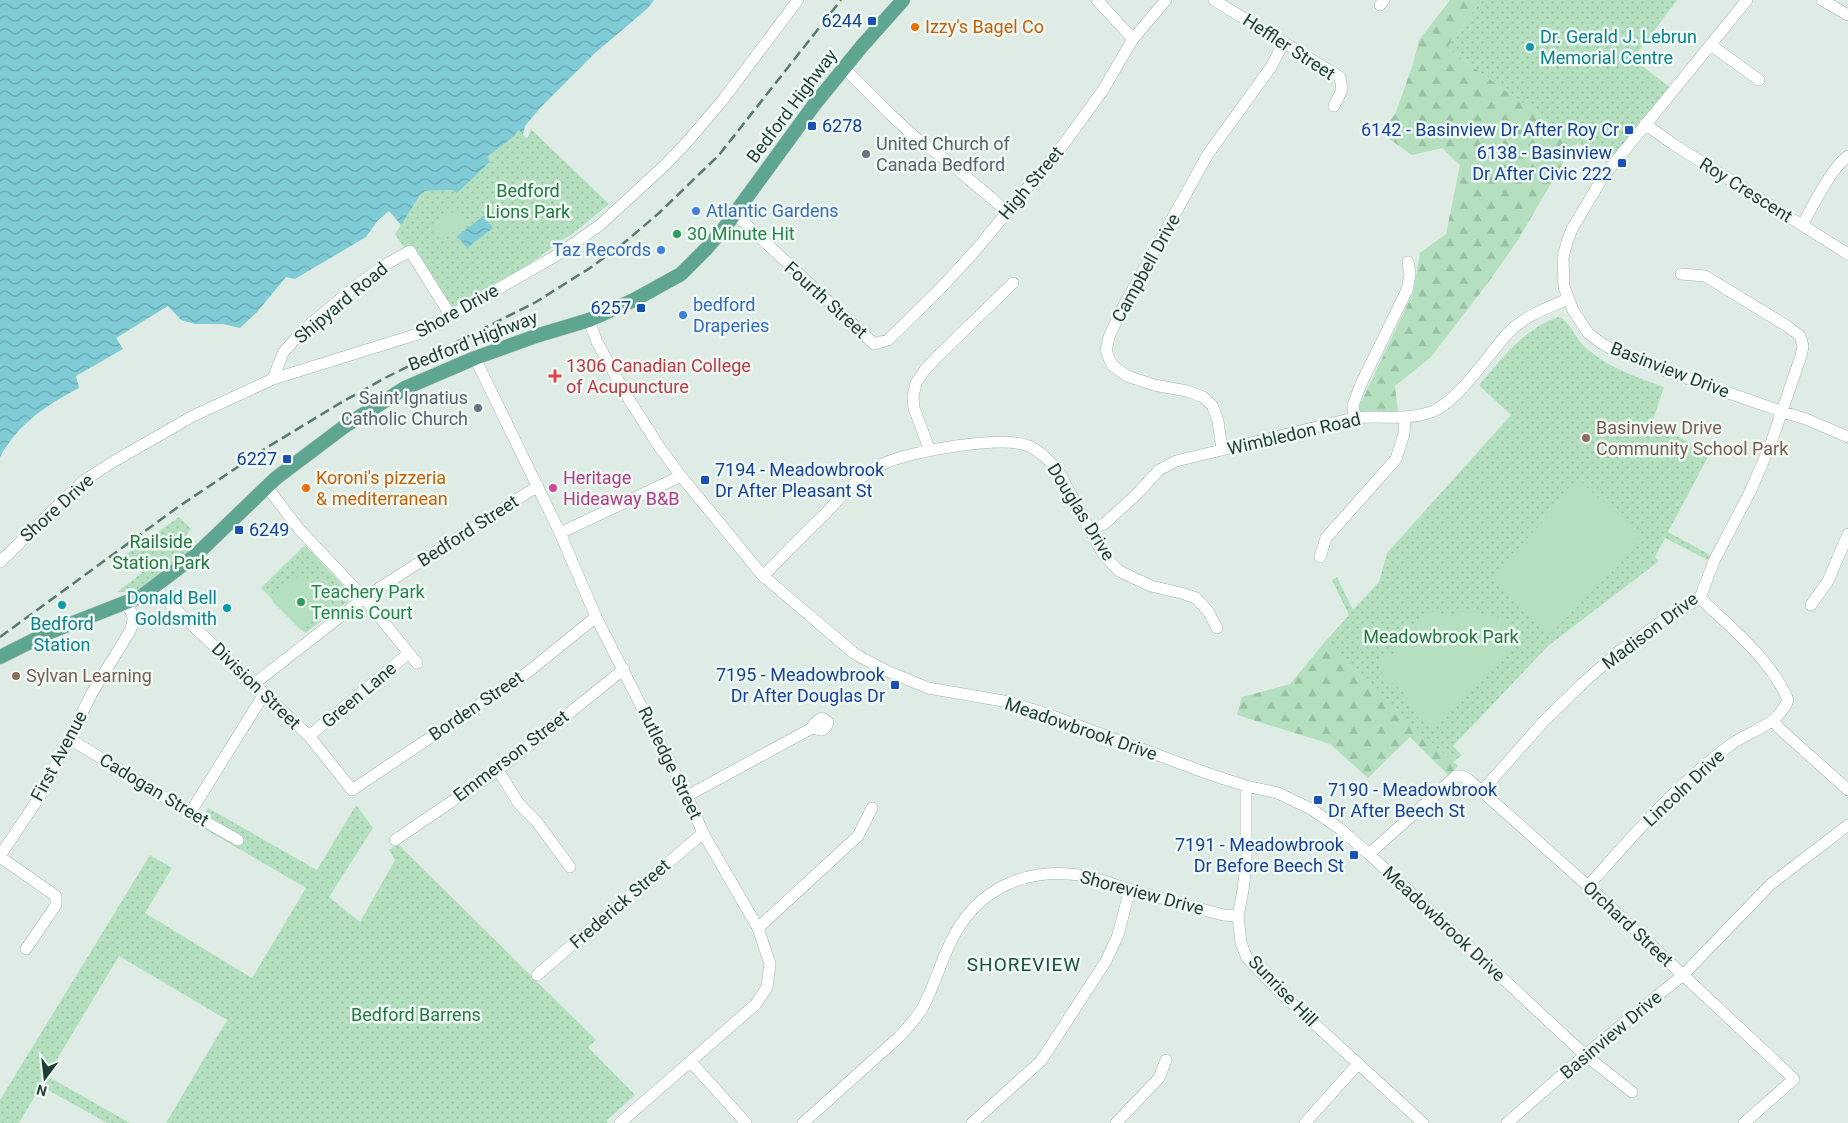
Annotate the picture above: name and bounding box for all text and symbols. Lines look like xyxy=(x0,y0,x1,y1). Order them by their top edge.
street label: Heffler Street xyxy=(1239,9,1339,84)
place label: 6244 xyxy=(822,10,862,31)
marker: 6244 xyxy=(866,15,878,27)
place label: Izzy's Bagel Co xyxy=(925,16,1044,37)
marker: Izzy's Bagel Co xyxy=(909,21,921,33)
place label: Dr. Gerald J. Lebrun Memorial Centre xyxy=(1540,26,1697,68)
marker: Dr. Gerald J. Lebrun Memorial Centre xyxy=(1524,41,1536,53)
street label: Bedford Highway xyxy=(742,44,841,167)
place label: 6278 xyxy=(822,115,862,136)
place label: 6142 - Basinview Dr After Roy Cr xyxy=(1361,119,1619,140)
marker: 6278 xyxy=(806,120,818,132)
marker: 6142 - Basinview Dr After Roy Cr xyxy=(1623,124,1635,136)
place label: United Church of Canada Bedford xyxy=(876,133,1011,175)
street label: High Street xyxy=(994,142,1067,224)
place label: 6138 - Basinview Dr After Civic 222 xyxy=(1472,142,1612,184)
marker: United Church of Canada Bedford xyxy=(860,148,872,160)
street label: Roy Crescent xyxy=(1696,153,1797,226)
marker: 6138 - Basinview Dr After Civic 222 xyxy=(1616,157,1628,169)
park label: Bedford Lions Park xyxy=(486,180,571,222)
place label: Atlantic Gardens xyxy=(706,200,839,221)
marker: Atlantic Gardens xyxy=(690,205,702,217)
street label: Campbell Drive xyxy=(1107,210,1184,326)
place label: 30 Minute Hit xyxy=(687,223,795,244)
marker: 30 Minute Hit xyxy=(671,228,683,240)
place label: Taz Records xyxy=(552,239,651,260)
marker: Taz Records xyxy=(655,244,667,256)
street label: Fourth Street xyxy=(781,257,872,342)
street label: Shipyard Road xyxy=(290,258,391,348)
street label: Shore Drive xyxy=(412,279,502,342)
place label: bedford Draperies xyxy=(693,294,769,336)
place label: 6257 xyxy=(591,297,631,318)
marker: 6257 xyxy=(635,302,647,314)
street label: Bedford Highway xyxy=(405,306,541,375)
marker: bedford Draperies xyxy=(677,309,689,321)
street label: Basinview Drive xyxy=(1608,337,1733,402)
place label: 1306 Canadian College of Acupuncture xyxy=(566,355,751,397)
marker: 1306 Canadian College of Acupuncture xyxy=(548,369,562,383)
place label: Saint Ignatius Catholic Church xyxy=(341,387,468,429)
marker: Saint Ignatius Catholic Church xyxy=(472,402,484,414)
street label: Wimbledon Road xyxy=(1225,408,1363,459)
place label: Basinview Drive Community School Park xyxy=(1596,417,1789,459)
marker: Basinview Drive Community School Park xyxy=(1580,432,1592,444)
place label: 6227 xyxy=(237,448,277,469)
marker: 6227 xyxy=(281,453,293,465)
place label: 7194 - Meadowbrook Dr After Pleasant St xyxy=(715,459,885,501)
street label: Douglas Drive xyxy=(1043,459,1120,564)
place label: Koroni's pizzeria & mediterranean xyxy=(316,467,448,509)
place label: Heritage Hideaway B&B xyxy=(563,467,680,509)
street label: Shore Drive xyxy=(16,469,98,546)
marker: 7194 - Meadowbrook Dr After Pleasant St xyxy=(699,474,711,486)
marker: Koroni's pizzeria & mediterranean xyxy=(300,482,312,494)
marker: Heritage Hideaway B&B xyxy=(547,482,559,494)
street label: Bedford Street xyxy=(414,490,522,571)
place label: 6249 xyxy=(249,519,289,540)
marker: 6249 xyxy=(233,524,245,536)
park label: Railside Station Park xyxy=(112,531,211,573)
place label: Teachery Park Tennis Court xyxy=(311,581,425,623)
place label: Donald Bell Goldsmith xyxy=(127,587,217,629)
street label: Madison Drive xyxy=(1598,588,1702,673)
marker: Teachery Park Tennis Court xyxy=(295,596,307,608)
marker: Bedford Station xyxy=(56,599,68,611)
marker: Donald Bell Goldsmith xyxy=(221,602,233,614)
place label: Bedford Station xyxy=(30,613,94,655)
park label: Meadowbrook Park xyxy=(1363,626,1520,647)
street label: Division Street xyxy=(208,638,305,733)
street label: Green Lane xyxy=(317,657,400,732)
place label: 7195 - Meadowbrook Dr After Douglas Dr xyxy=(716,664,886,706)
place label: Sylvan Learning xyxy=(26,665,152,686)
street label: Borden Street xyxy=(425,666,527,745)
marker: Sylvan Learning xyxy=(10,670,22,682)
marker: 7195 - Meadowbrook Dr After Douglas Dr xyxy=(889,679,901,691)
street label: Meadowbrook Drive xyxy=(1002,693,1160,764)
street label: Rutledge Street xyxy=(634,703,707,823)
street label: Emmerson Street xyxy=(449,705,573,806)
street label: First Avenue xyxy=(26,707,91,804)
street label: Lincoln Drive xyxy=(1639,745,1728,830)
street label: Cadogan Street xyxy=(96,749,213,830)
place label: 7190 - Meadowbrook Dr After Beech St xyxy=(1328,779,1498,821)
marker: 7190 - Meadowbrook Dr After Beech St xyxy=(1312,794,1324,806)
place label: 7191 - Meadowbrook Dr Before Beech St xyxy=(1175,834,1345,876)
marker: 7191 - Meadowbrook Dr Before Beech St xyxy=(1348,849,1360,861)
street label: Frederick Street xyxy=(565,854,674,953)
street label: Meadowbrook Drive xyxy=(1379,862,1510,986)
street label: Shoreview Drive xyxy=(1078,866,1206,919)
street label: Orchard Street xyxy=(1579,877,1678,971)
street label: Sunrise Hill xyxy=(1244,951,1322,1030)
district label: SHOREVIEW xyxy=(967,953,1081,976)
street label: Basinview Drive xyxy=(1556,986,1666,1083)
park label: Bedford Barrens xyxy=(351,1004,481,1025)
north arrow xyxy=(20,1053,70,1103)
text: N xyxy=(35,1082,48,1100)

